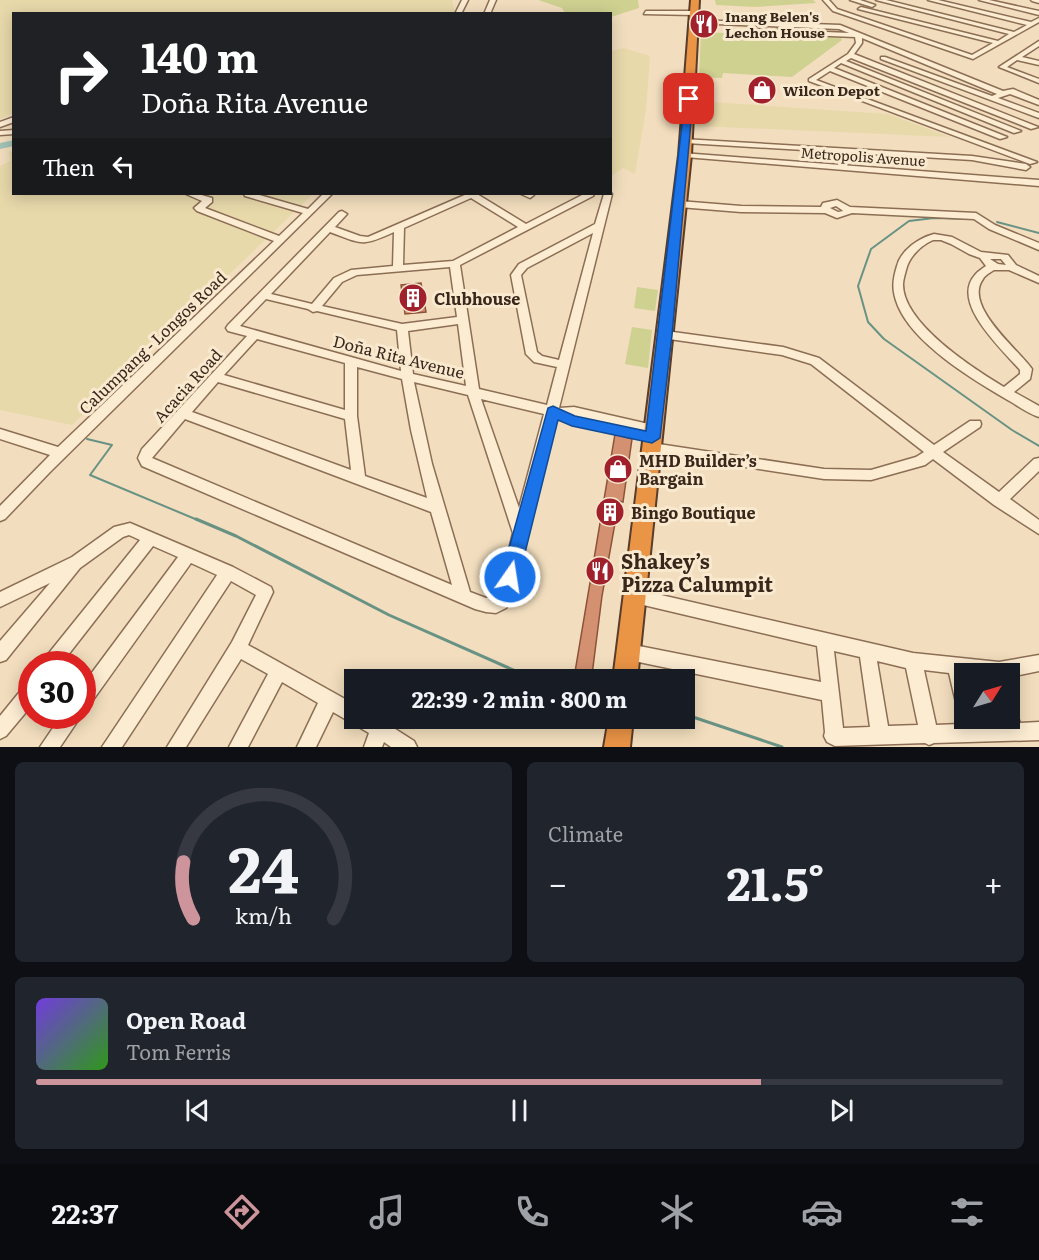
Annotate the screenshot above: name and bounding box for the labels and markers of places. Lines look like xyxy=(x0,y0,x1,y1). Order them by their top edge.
place label: Inang Belen's Lechon House xyxy=(725,6,825,42)
restaurant icon: Inang Belen's Lechon House xyxy=(688,8,720,40)
pin xyxy=(663,73,714,124)
shop icon: Wilcon Depot xyxy=(746,74,778,106)
place label: Wilcon Depot xyxy=(783,80,881,100)
building icon: Clubhouse xyxy=(397,282,429,314)
place label: Clubhouse xyxy=(434,286,520,310)
place label: MHD Builder’s Bargain xyxy=(639,448,757,490)
shop icon: MHD Builder’s Bargain xyxy=(602,453,634,485)
building icon: Bingo Boutique xyxy=(594,496,626,528)
place label: Bingo Boutique xyxy=(631,500,756,524)
place label: Shakey’s Pizza Calumpit xyxy=(621,545,773,598)
restaurant icon: Shakey’s Pizza Calumpit xyxy=(584,555,616,587)

